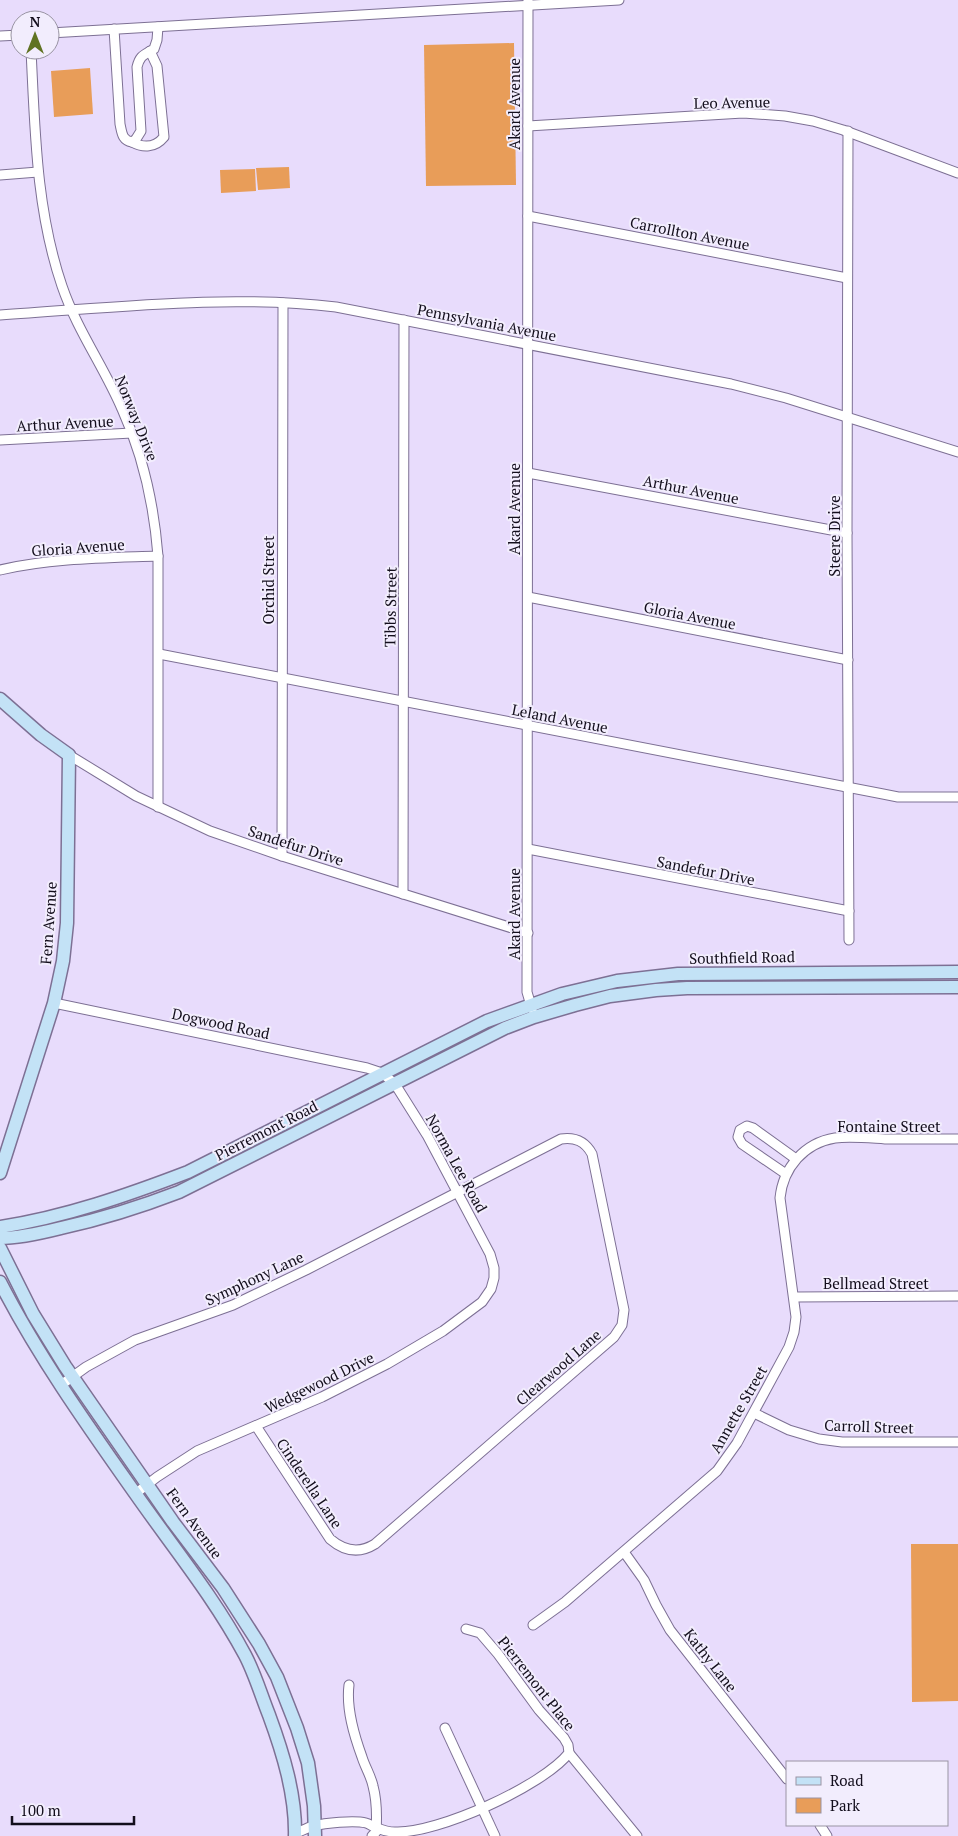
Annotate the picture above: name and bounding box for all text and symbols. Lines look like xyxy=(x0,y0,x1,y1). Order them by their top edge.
north arrow xyxy=(10,10,60,60)
text: N xyxy=(30,12,41,31)
street label: Akard Avenue xyxy=(504,58,524,150)
street label: Leo Avenue xyxy=(694,91,770,113)
street label: Carrollton Avenue xyxy=(629,212,751,254)
street label: Pennsylvania Avenue xyxy=(416,299,558,345)
street label: Norway Drive xyxy=(111,372,163,464)
street label: Arthur Avenue xyxy=(16,410,114,436)
street label: Akard Avenue xyxy=(504,463,524,555)
street label: Arthur Avenue xyxy=(641,470,741,508)
street label: Steere Drive xyxy=(824,495,844,577)
street label: Gloria Avenue xyxy=(31,534,125,560)
street label: Orchid Street xyxy=(258,535,278,625)
street label: Tibbs Street xyxy=(379,566,401,647)
street label: Gloria Avenue xyxy=(642,596,738,634)
street label: Leland Avenue xyxy=(510,699,610,737)
street label: Sandefur Drive xyxy=(246,820,346,870)
street label: Sandefur Drive xyxy=(655,851,757,889)
street label: Akard Avenue xyxy=(504,868,524,960)
street label: Fern Avenue xyxy=(35,881,61,965)
street label: Southfield Road xyxy=(689,946,795,968)
street label: Dogwood Road xyxy=(170,1003,272,1043)
street label: Pierremont Road xyxy=(211,1095,321,1165)
street label: Norma Lee Road xyxy=(422,1110,492,1216)
street label: Fontaine Street xyxy=(837,1116,941,1136)
street label: Symphony Lane xyxy=(201,1246,307,1310)
street label: Bellmead Street xyxy=(823,1273,929,1293)
street label: Clearwood Lane xyxy=(511,1324,605,1410)
street label: Wedgewood Drive xyxy=(261,1347,377,1417)
street label: Annette Street xyxy=(705,1361,771,1456)
street label: Carroll Street xyxy=(824,1414,915,1438)
street label: Cinderella Lane xyxy=(272,1434,348,1532)
street label: Fern Avenue xyxy=(163,1484,227,1562)
street label: Kathy Lane xyxy=(680,1624,742,1696)
street label: Pierremont Place xyxy=(494,1632,580,1734)
legend xyxy=(786,1761,948,1826)
text: Road xyxy=(830,1770,863,1790)
scale bar xyxy=(12,1794,135,1826)
text: Park xyxy=(830,1795,860,1815)
text: 100 m xyxy=(20,1800,61,1820)

